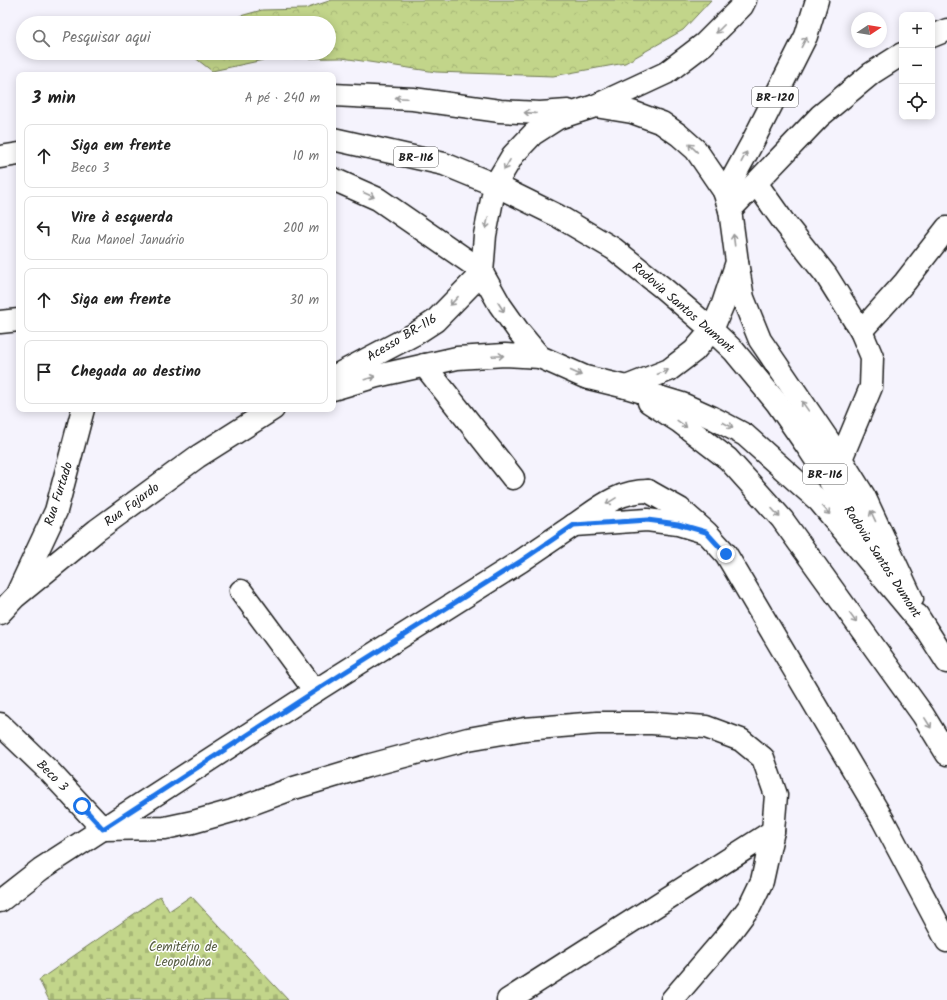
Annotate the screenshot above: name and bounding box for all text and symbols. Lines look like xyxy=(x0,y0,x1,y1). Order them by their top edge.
north arrow xyxy=(851,12,887,48)
map controls xyxy=(899,12,935,120)
button: + xyxy=(899,12,935,48)
search box xyxy=(16,16,336,60)
one-way arrow xyxy=(715,24,725,34)
text: Pesquisar aqui xyxy=(62,26,151,50)
icon: search xyxy=(30,27,52,49)
one-way arrow xyxy=(800,36,808,48)
button: − xyxy=(899,48,935,84)
button: locate xyxy=(899,84,935,120)
text: 3 min xyxy=(32,85,76,112)
road number: BR-120 xyxy=(752,87,798,107)
text: A pé · 240 m xyxy=(245,88,320,109)
one-way arrow xyxy=(395,95,408,102)
one-way arrow xyxy=(524,109,537,116)
text: Siga em frente xyxy=(71,134,171,158)
one-way arrow xyxy=(688,143,698,152)
icon: ahead xyxy=(33,145,55,167)
text: 10 m xyxy=(293,146,319,167)
road number: BR-116 xyxy=(394,147,438,167)
one-way arrow xyxy=(740,151,748,163)
text: Beco 3 xyxy=(71,158,109,179)
one-way arrow xyxy=(503,159,511,170)
one-way arrow xyxy=(362,192,374,199)
text: Vire à esquerda xyxy=(71,206,173,230)
one-way arrow xyxy=(482,216,490,229)
icon: left xyxy=(33,217,55,239)
text: 200 m xyxy=(283,218,319,239)
text: Rua Manoel Januário xyxy=(71,230,184,251)
one-way arrow xyxy=(730,234,738,247)
street label: Rodovia Santos Dumont xyxy=(627,257,740,359)
text: Siga em frente xyxy=(71,288,171,312)
icon: ahead xyxy=(33,289,55,311)
text: 30 m xyxy=(290,290,319,311)
one-way arrow xyxy=(450,296,459,306)
one-way arrow xyxy=(498,301,506,313)
street label: Acesso BR-116 xyxy=(363,309,441,367)
one-way arrow xyxy=(491,352,504,359)
text: Chegada ao destino xyxy=(71,360,201,384)
icon: arrive xyxy=(33,361,55,383)
one-way arrow xyxy=(656,368,668,376)
one-way arrow xyxy=(570,370,582,377)
one-way arrow xyxy=(364,374,377,381)
one-way arrow xyxy=(801,401,809,412)
one-way arrow xyxy=(676,420,687,428)
one-way arrow xyxy=(722,422,734,430)
street label: Rua Furtado xyxy=(39,459,79,529)
road number: BR-116 xyxy=(803,464,847,484)
street label: Rua Fajardo xyxy=(100,478,164,532)
one-way arrow xyxy=(605,497,617,505)
street label: Rodovia Santos Dumont xyxy=(838,502,927,623)
one-way arrow xyxy=(822,504,831,515)
one-way arrow xyxy=(772,507,781,518)
one-way arrow xyxy=(869,511,876,523)
route end xyxy=(717,545,735,563)
one-way arrow xyxy=(848,612,857,623)
one-way arrow xyxy=(925,717,933,729)
street label: Beco 3 xyxy=(31,755,73,797)
route start xyxy=(73,797,91,815)
park label: Cemitério de Leopoldina xyxy=(149,937,217,973)

